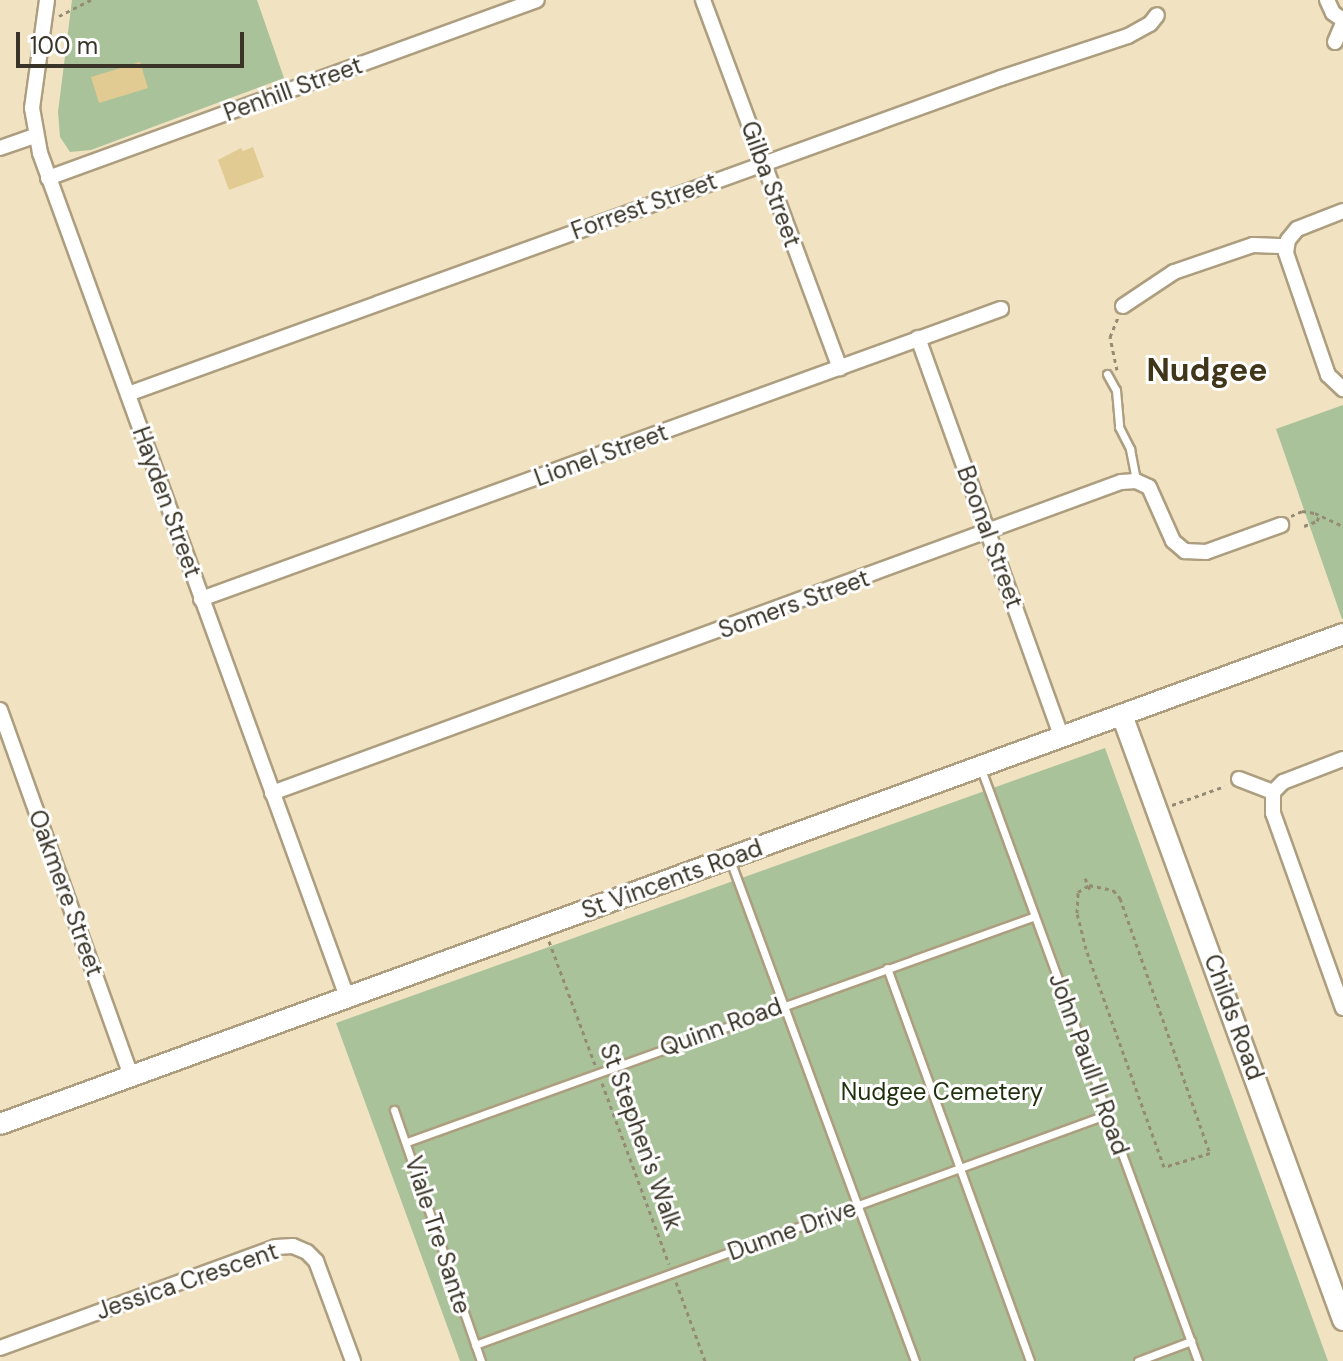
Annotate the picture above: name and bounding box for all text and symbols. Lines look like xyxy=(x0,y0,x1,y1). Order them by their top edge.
scale bar xyxy=(20,16,248,66)
text: 100 m xyxy=(30,30,98,61)
street label: Penhill Street xyxy=(220,51,366,127)
street label: Gilba Street xyxy=(735,117,807,251)
street label: Forrest Street xyxy=(567,166,721,246)
district label: Nudgee xyxy=(1147,351,1267,389)
street label: Lionel Street xyxy=(530,418,672,492)
street label: Hayden Street xyxy=(126,423,208,581)
street label: Boonal Street xyxy=(951,462,1029,612)
street label: Somers Street xyxy=(715,563,873,645)
street label: Oakmere Street xyxy=(23,806,109,980)
street label: St Vincents Road xyxy=(578,833,766,925)
street label: Childs Road xyxy=(1198,950,1270,1084)
street label: John Paull II Road xyxy=(1043,969,1135,1159)
street label: Quinn Road xyxy=(656,992,786,1062)
street label: St Stephen's Walk xyxy=(594,1040,688,1234)
park label: Nudgee Cemetery xyxy=(841,1078,1043,1106)
street label: Viale Tre Sante xyxy=(399,1152,477,1318)
street label: Dunne Drive xyxy=(724,1193,860,1267)
street label: Jessica Crescent xyxy=(92,1236,282,1326)

